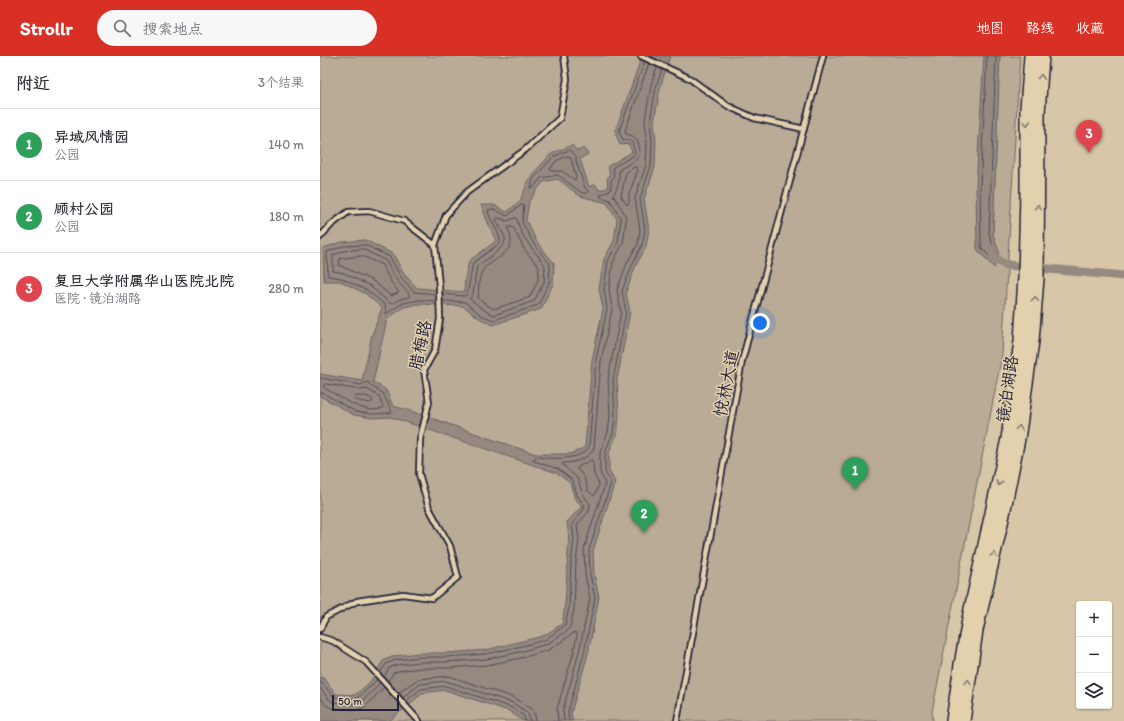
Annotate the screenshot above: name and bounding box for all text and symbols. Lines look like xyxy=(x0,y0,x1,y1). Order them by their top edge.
search box xyxy=(97,10,377,46)
text: Strollr xyxy=(20,17,73,40)
icon: search xyxy=(111,17,133,39)
text: 搜索地点 xyxy=(143,20,203,38)
text: 地图 xyxy=(976,20,1004,37)
text: 路线 xyxy=(1026,20,1054,37)
text: 收藏 xyxy=(1076,20,1104,37)
text: 附近 xyxy=(16,73,50,93)
one-way arrow xyxy=(1036,74,1045,80)
text: 3个结果 xyxy=(258,75,304,90)
one-way arrow xyxy=(1023,120,1031,126)
pin: 3 xyxy=(1076,120,1102,153)
text: 异域风情园 xyxy=(54,128,129,146)
text: 1 xyxy=(26,137,32,152)
text: 140 m xyxy=(268,137,304,152)
text: 公园 xyxy=(54,147,80,162)
text: 顾村公园 xyxy=(54,200,114,218)
one-way arrow xyxy=(1034,204,1042,210)
text: 2 xyxy=(26,209,32,224)
text: 180 m xyxy=(269,209,304,224)
text: 公园 xyxy=(54,219,80,234)
text: 复旦大学附属华山医院北院 xyxy=(54,272,234,290)
text: 3 xyxy=(25,281,33,296)
text: 280 m xyxy=(268,281,304,296)
text: 医院 · 镜泊湖路 xyxy=(54,291,141,306)
one-way arrow xyxy=(1030,296,1039,302)
your location xyxy=(750,313,770,333)
street label: 腊梅路 xyxy=(405,318,435,372)
street label: 悦林大道 xyxy=(710,348,742,418)
street label: 镜泊湖路 xyxy=(992,354,1022,424)
one-way arrow xyxy=(1014,425,1023,431)
pin: 1 xyxy=(842,457,868,490)
one-way arrow xyxy=(995,480,1003,486)
pin: 2 xyxy=(631,500,657,533)
one-way arrow xyxy=(989,552,997,558)
map controls xyxy=(1076,601,1112,709)
button: + xyxy=(1076,601,1112,637)
button: − xyxy=(1076,637,1112,673)
button: layers xyxy=(1076,673,1112,709)
one-way arrow xyxy=(963,679,972,685)
scale bar xyxy=(332,693,399,712)
text: 50 m xyxy=(338,695,362,708)

